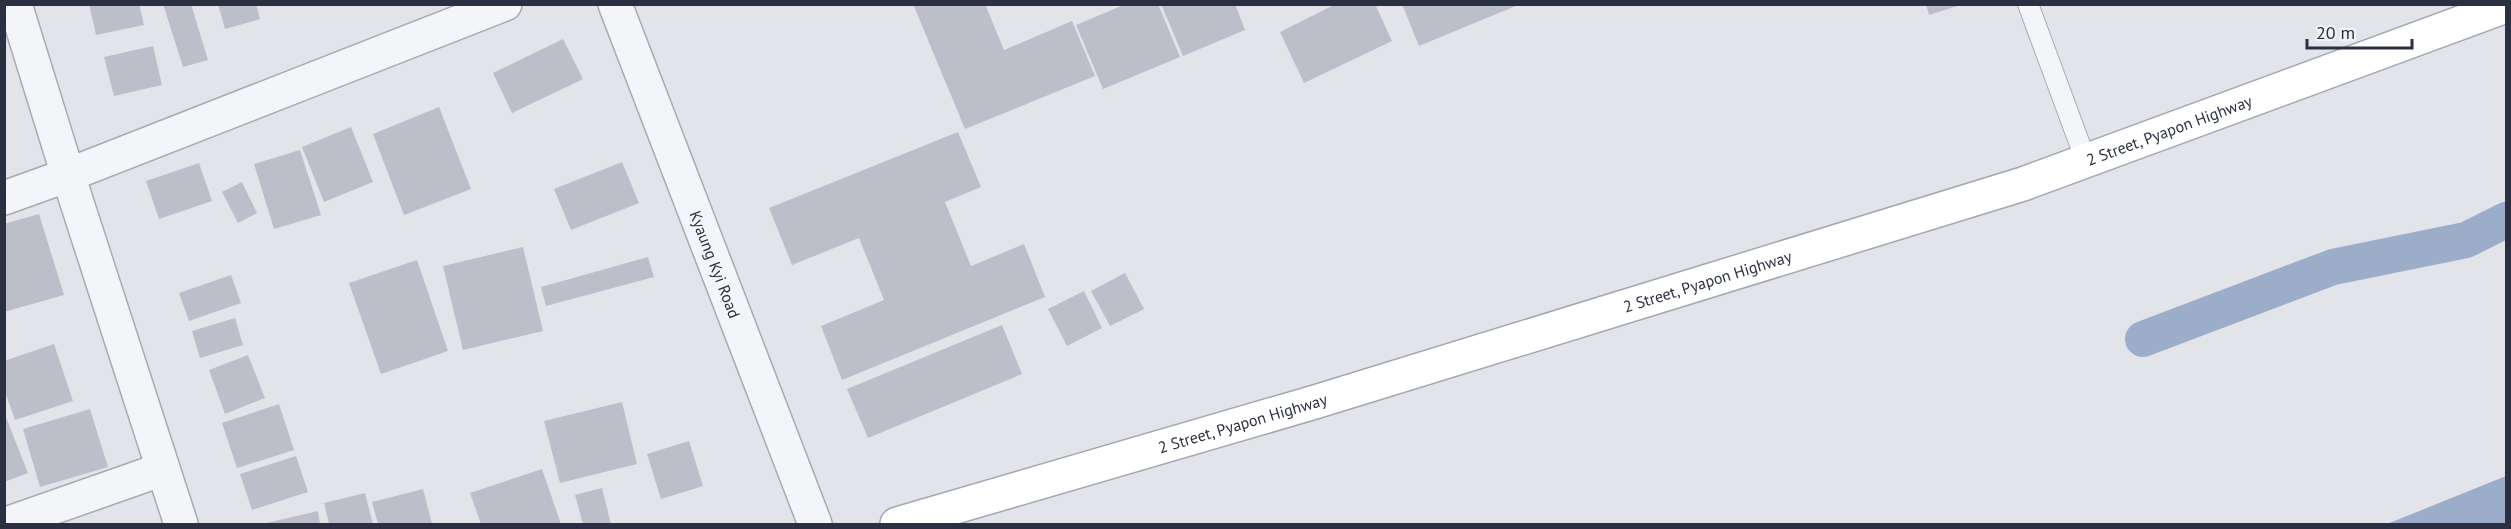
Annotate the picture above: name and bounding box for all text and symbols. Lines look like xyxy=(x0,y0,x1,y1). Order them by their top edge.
scale bar xyxy=(2307,12,2412,50)
text: 20 m xyxy=(2316,21,2355,44)
street label: 2 Street, Pyapon Highway xyxy=(2084,90,2255,170)
street label: Kyaung Kyi Road xyxy=(685,208,745,321)
street label: 2 Street, Pyapon Highway xyxy=(1621,246,1794,316)
street label: 2 Street, Pyapon Highway xyxy=(1156,389,1330,457)

